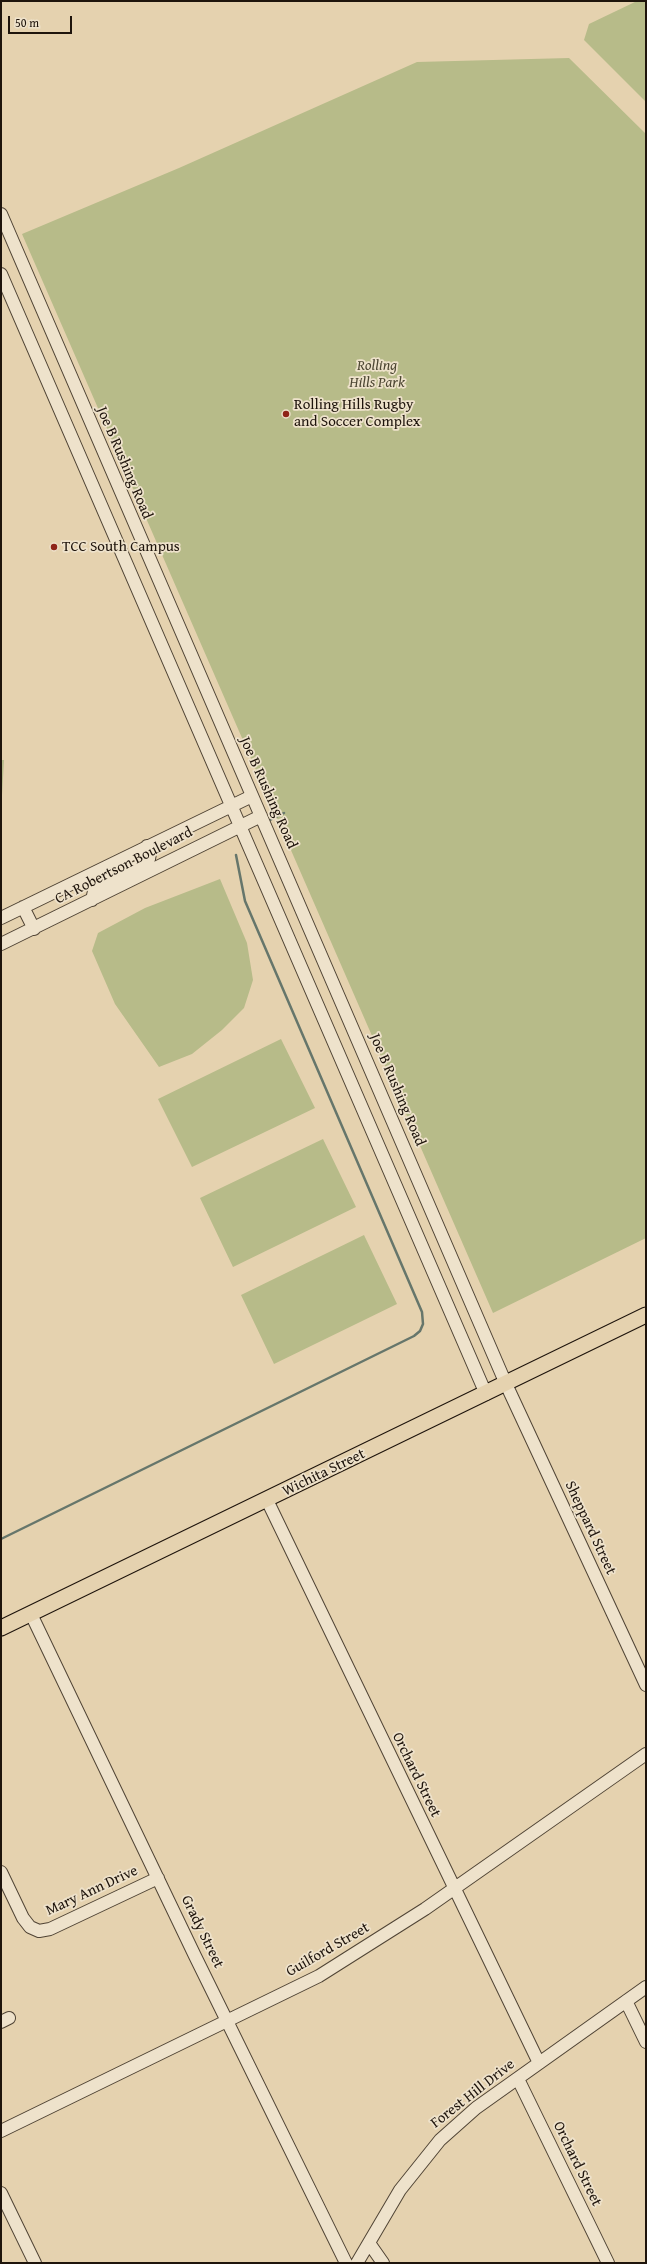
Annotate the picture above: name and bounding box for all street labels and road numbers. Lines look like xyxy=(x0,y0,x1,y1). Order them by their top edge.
street label: Joe B Rushing Road xyxy=(92,404,156,522)
street label: Joe B Rushing Road xyxy=(235,734,301,852)
street label: CA Robertson Boulevard xyxy=(52,824,196,908)
street label: Joe B Rushing Road xyxy=(365,1031,429,1149)
street label: Wichita Street xyxy=(280,1445,368,1501)
street label: Sheppard Street xyxy=(560,1478,620,1578)
street label: Orchard Street xyxy=(388,1730,444,1820)
street label: Mary Ann Drive xyxy=(43,1862,141,1920)
street label: Grady Street xyxy=(177,1893,227,1971)
street label: Guilford Street xyxy=(283,1919,373,1981)
street label: Forest Hill Drive xyxy=(427,2056,519,2132)
street label: Orchard Street xyxy=(549,2119,605,2209)

